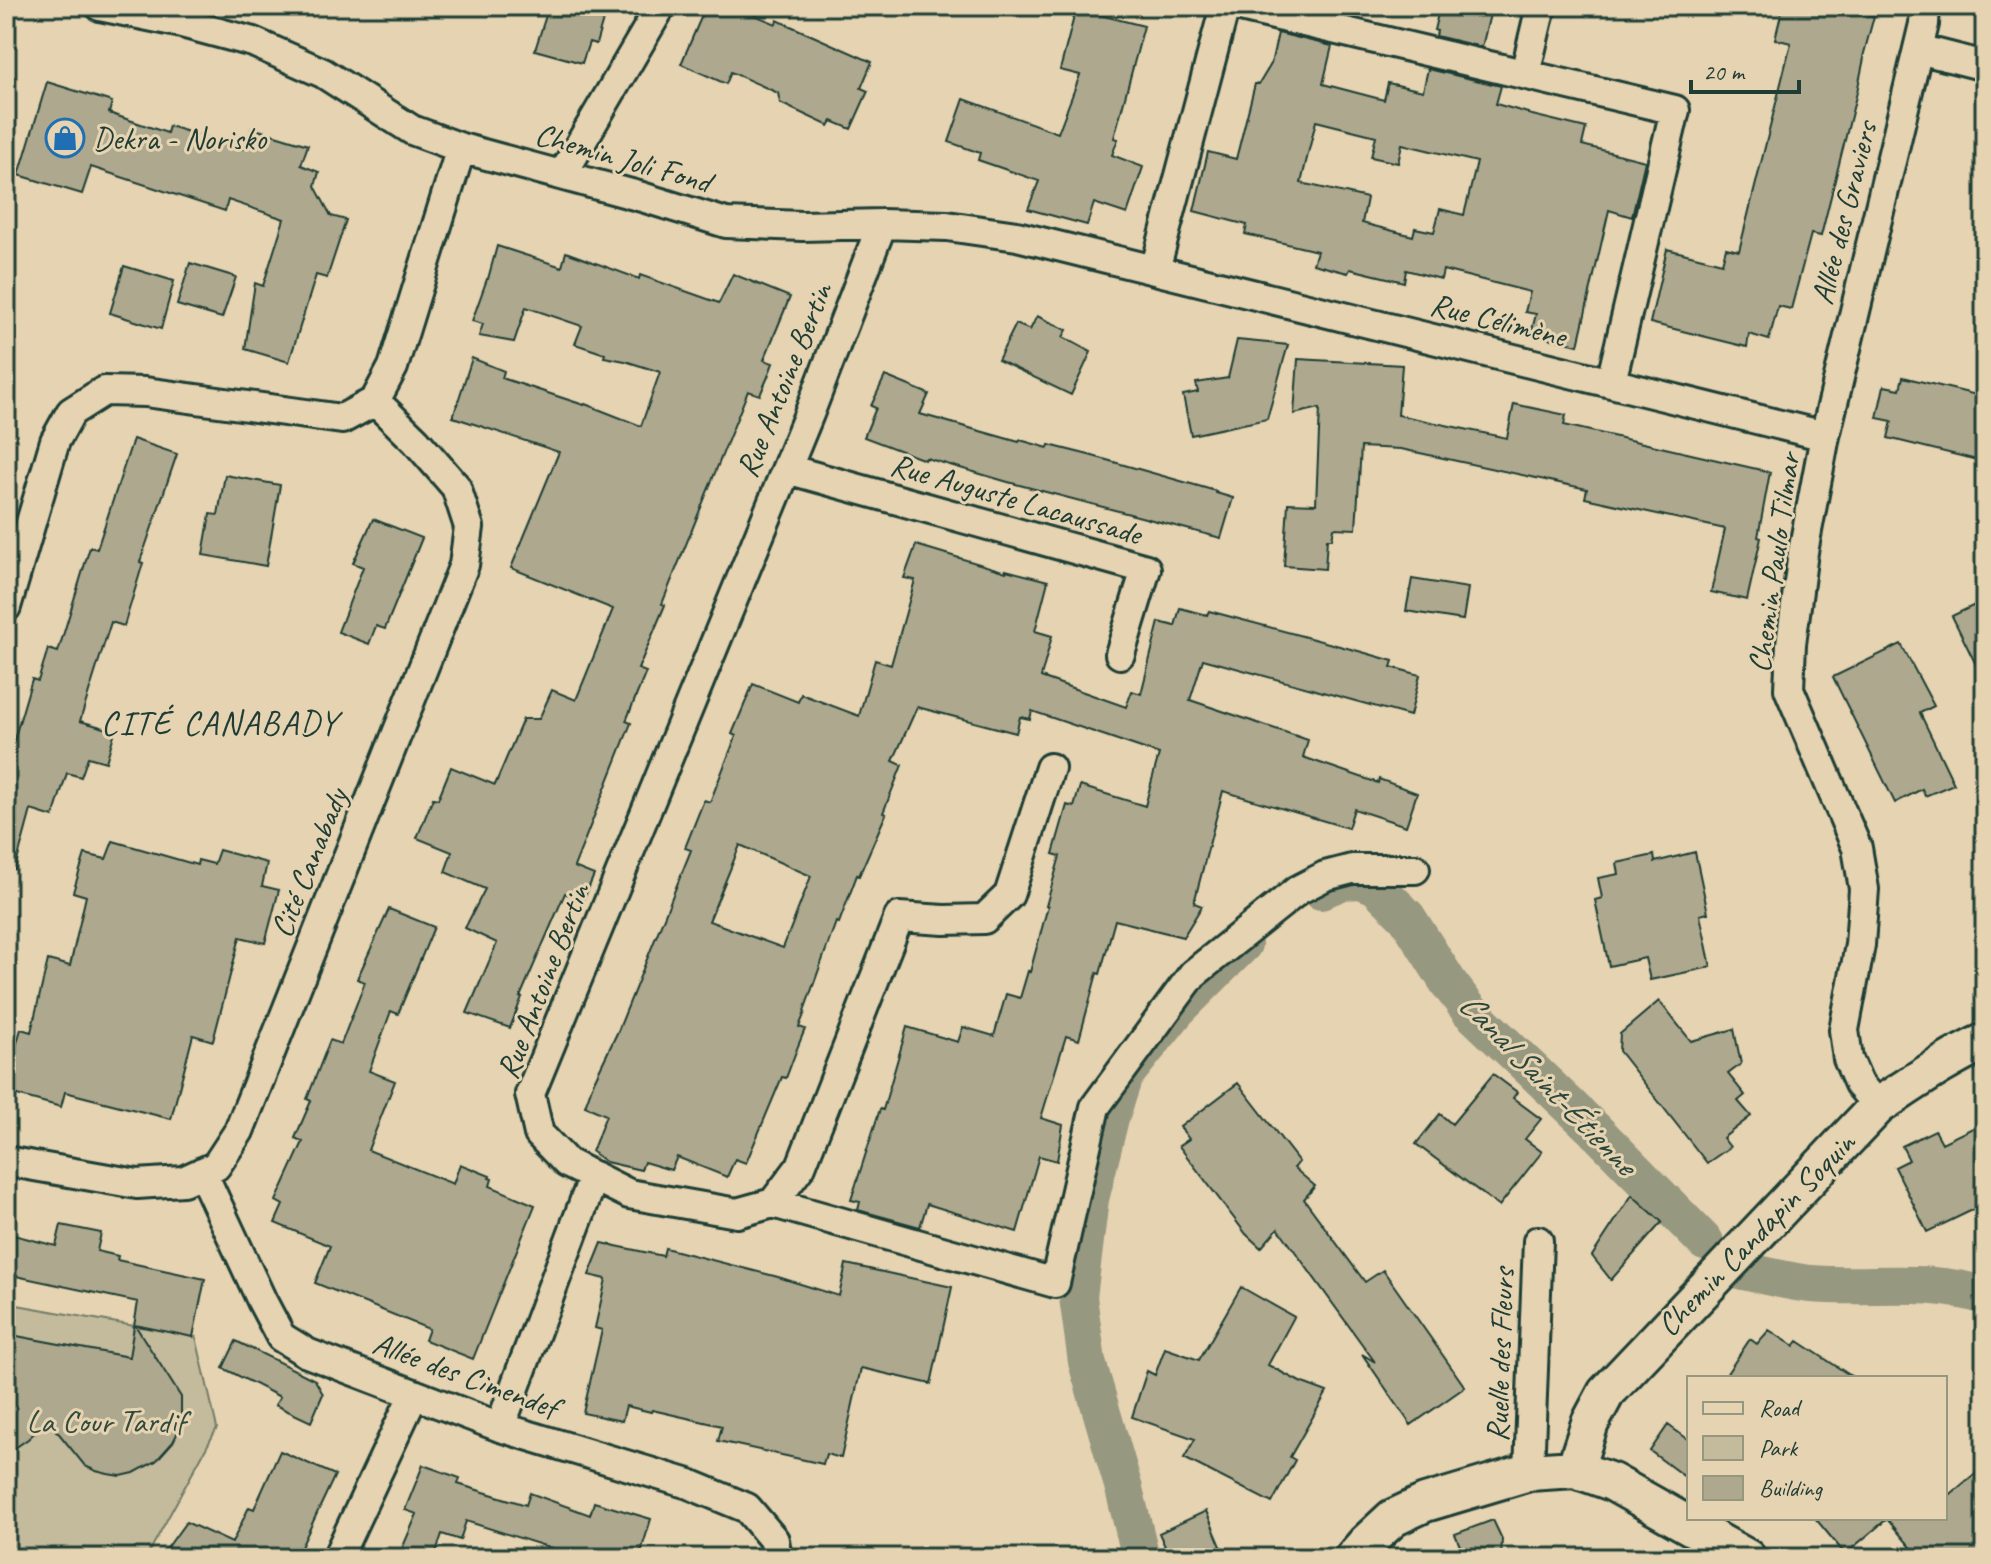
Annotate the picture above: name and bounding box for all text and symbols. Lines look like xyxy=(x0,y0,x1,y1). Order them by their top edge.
scale bar xyxy=(1691,44,1799,94)
text: 20 m xyxy=(1703,57,1746,87)
street label: Chemin Joli Fond xyxy=(530,113,720,204)
street label: Allée des Graviers xyxy=(1801,114,1887,309)
shop icon: Dekra - Norisko xyxy=(44,117,86,159)
place label: Dekra - Norisko xyxy=(93,118,268,159)
street label: Rue Antoine Bertin xyxy=(726,275,842,483)
street label: Rue Célimène xyxy=(1426,283,1573,357)
street label: Rue Auguste Lacaussade xyxy=(886,444,1149,555)
street label: Chemin Paulo Tilmar xyxy=(1738,447,1810,675)
district label: CITÉ CANABADY xyxy=(101,701,344,744)
street label: Cité Canabady xyxy=(261,780,359,943)
street label: Rue Antoine Bertin xyxy=(487,876,600,1085)
water label: Canal Saint-Étienne xyxy=(1450,983,1649,1187)
street label: Chemin Candapin Soquin xyxy=(1648,1122,1865,1345)
street label: Ruelle des Fleurs xyxy=(1476,1264,1524,1442)
street label: Allée des Cimendef xyxy=(367,1323,570,1430)
legend xyxy=(1687,1376,1947,1520)
text: Road xyxy=(1759,1393,1803,1423)
park label: La Cour Tardif xyxy=(27,1401,192,1442)
text: Park xyxy=(1759,1433,1799,1463)
text: Building xyxy=(1759,1473,1824,1503)

